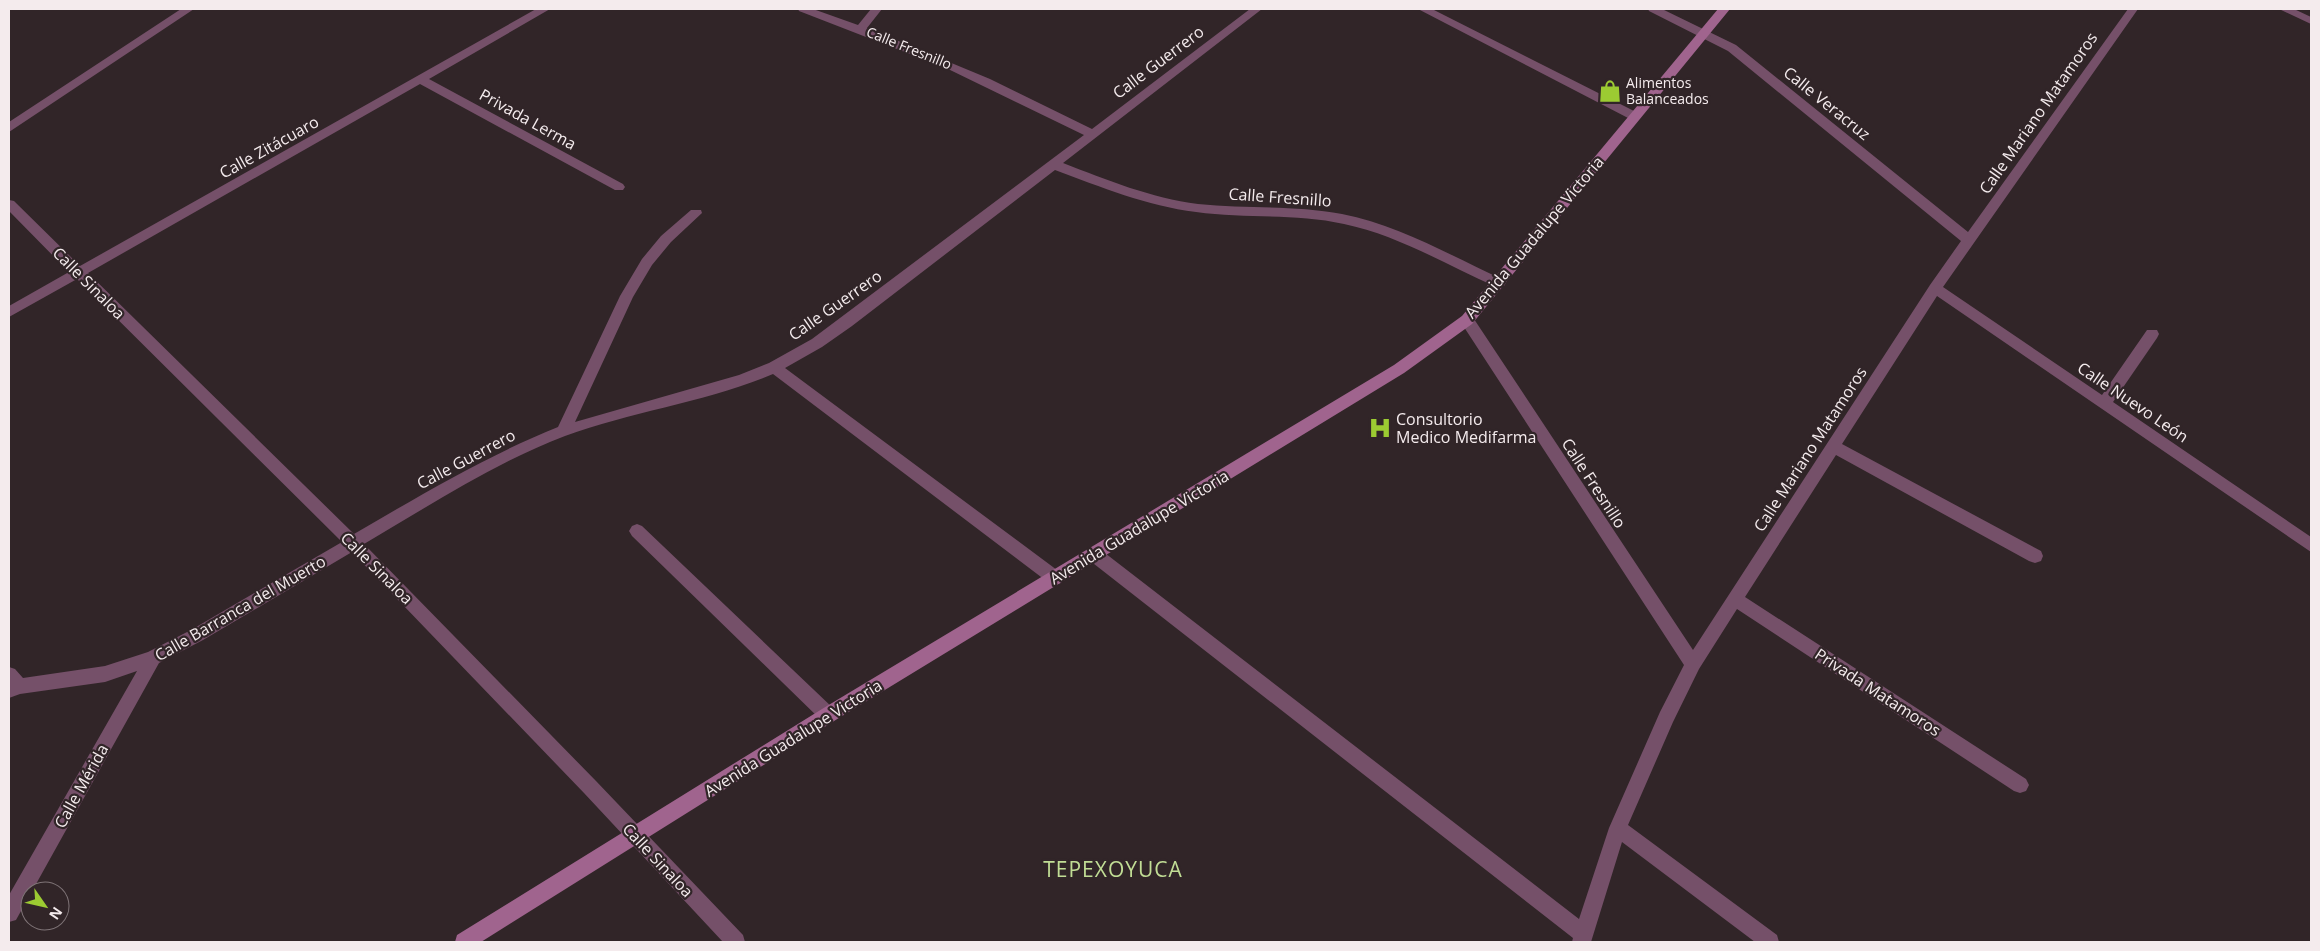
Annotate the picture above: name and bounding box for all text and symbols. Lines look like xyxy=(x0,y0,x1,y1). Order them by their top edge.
street label: Calle Guerrero xyxy=(1108,20,1208,104)
street label: Calle Fresnillo xyxy=(864,22,955,73)
street label: Calle Mariano Matamoros xyxy=(1974,28,2102,198)
street label: Calle Veracruz xyxy=(1779,61,1875,145)
place label: Alimentos Balanceados xyxy=(1626,73,1709,108)
shop icon: Alimentos Balanceados xyxy=(1597,78,1623,104)
street label: Privada Lerma xyxy=(476,83,580,155)
street label: Calle Zitácuaro xyxy=(215,111,323,183)
street label: Avenida Guadalupe Victoria xyxy=(1459,151,1609,323)
street label: Calle Fresnillo xyxy=(1228,182,1332,212)
street label: Calle Sinaloa xyxy=(48,242,130,324)
street label: Calle Guerrero xyxy=(784,265,886,345)
street label: Calle Nuevo León xyxy=(2073,357,2193,447)
street label: Calle Mariano Matamoros xyxy=(1748,362,1872,536)
place label: Consultorio Medico Medifarma xyxy=(1396,408,1536,448)
hospital icon: Consultorio Medico Medifarma xyxy=(1367,415,1393,441)
street label: Calle Guerrero xyxy=(413,424,519,494)
street label: Calle Fresnillo xyxy=(1557,434,1631,532)
street label: Avenida Guadalupe Victoria xyxy=(1045,465,1233,589)
street label: Calle Sinaloa xyxy=(336,527,418,609)
street label: Calle Barranca del Muerto xyxy=(151,550,329,666)
street label: Privada Matamoros xyxy=(1811,643,1945,741)
street label: Avenida Guadalupe Victoria xyxy=(700,674,886,802)
street label: Calle Mérida xyxy=(49,740,113,832)
street label: Calle Sinaloa xyxy=(618,818,698,902)
district label: TEPEXOYUCA xyxy=(1043,855,1183,883)
north arrow xyxy=(20,881,70,931)
text: N xyxy=(45,904,67,924)

